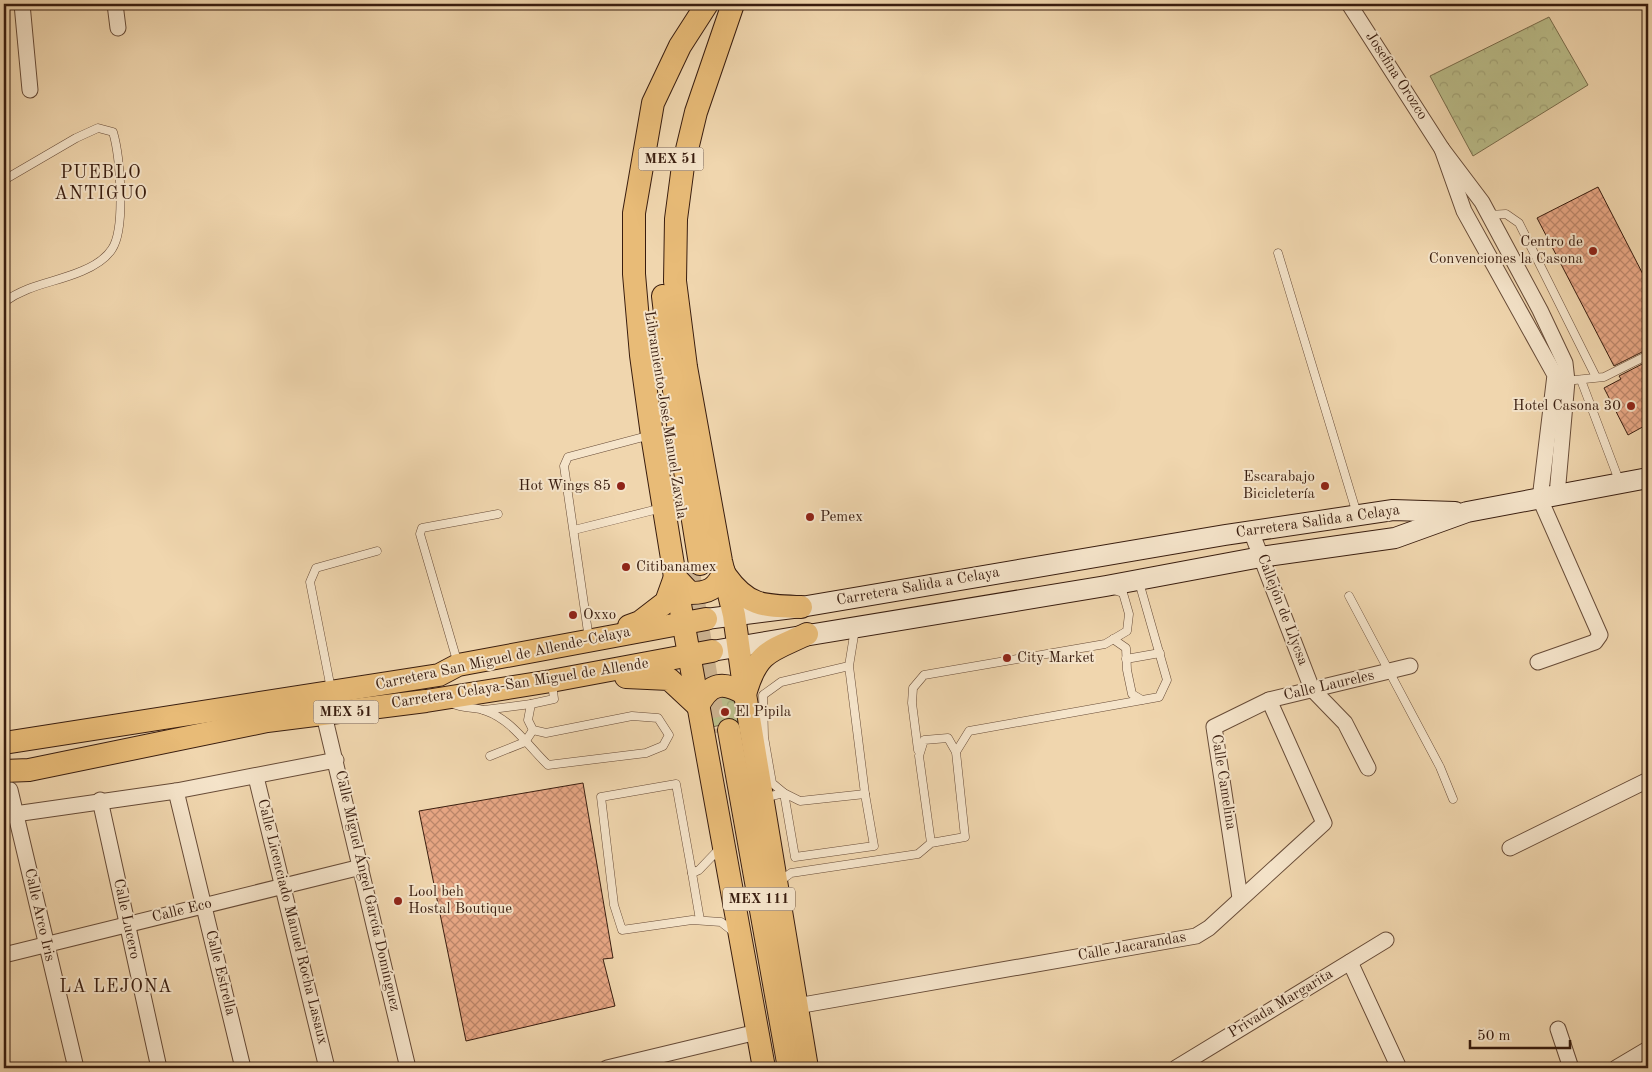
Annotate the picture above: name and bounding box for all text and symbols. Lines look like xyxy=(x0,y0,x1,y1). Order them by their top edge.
street label: Josefina Orozco xyxy=(1362,29,1430,123)
road number: MEX 51 xyxy=(638,148,704,170)
district label: PUEBLO ANTIGUO xyxy=(54,164,148,203)
place label: Centro de Convenciones la Casona xyxy=(1429,235,1584,267)
marker: Centro de Convenciones la Casona xyxy=(1587,245,1599,257)
street label: Libramiento José Manuel Zavala xyxy=(641,310,689,521)
place label: Hotel Casona 30 xyxy=(1513,399,1621,414)
marker: Hotel Casona 30 xyxy=(1625,400,1637,412)
place label: Escarabajo Bicicletería xyxy=(1243,470,1316,502)
place label: Hot Wings 85 xyxy=(519,479,611,494)
marker: Hot Wings 85 xyxy=(615,480,627,492)
marker: Escarabajo Bicicletería xyxy=(1319,480,1331,492)
street label: Carretera Salida a Celaya xyxy=(1235,503,1402,541)
place label: Pemex xyxy=(820,510,863,525)
marker: Pemex xyxy=(804,511,816,523)
street label: Callejón de Llycsa xyxy=(1254,552,1310,668)
place label: Citibanamex xyxy=(636,560,717,575)
marker: Citibanamex xyxy=(620,561,632,573)
street label: Carretera Salida a Celaya xyxy=(835,565,1001,609)
place label: Oxxo xyxy=(583,608,616,623)
marker: Oxxo xyxy=(567,609,579,621)
street label: Carretera San Miguel de Allende-Celaya xyxy=(374,624,632,693)
place label: City Market xyxy=(1017,651,1095,666)
marker: City Market xyxy=(1001,652,1013,664)
street label: Carretera Celaya-San Miguel de Allende xyxy=(390,656,650,712)
street label: Calle Laureles xyxy=(1282,668,1376,704)
road number: MEX 51 xyxy=(314,700,378,724)
place label: El Pipila xyxy=(735,705,792,720)
marker: El Pipila xyxy=(719,706,731,718)
street label: Calle Camelina xyxy=(1208,733,1238,831)
street label: Calle Miguel Ángel García Domínguez xyxy=(332,768,405,1013)
street label: Calle Licenciado Manuel Rocha Lasaux xyxy=(254,798,330,1047)
street label: Calle Arco Iris xyxy=(21,867,57,963)
street label: Calle Lucero xyxy=(110,877,142,961)
place label: Lool beh Hostal Boutique xyxy=(408,885,512,917)
road number: MEX 111 xyxy=(723,888,795,911)
marker: Lool beh Hostal Boutique xyxy=(392,895,404,907)
street label: Calle Eco xyxy=(151,896,213,926)
street label: Calle Estrella xyxy=(202,929,238,1018)
street label: Calle Jacarandas xyxy=(1077,930,1187,964)
street label: Privada Margarita xyxy=(1226,967,1336,1041)
district label: LA LEJONA xyxy=(59,978,173,996)
scale bar xyxy=(1470,1017,1570,1049)
text: 50 m xyxy=(1477,1029,1511,1044)

